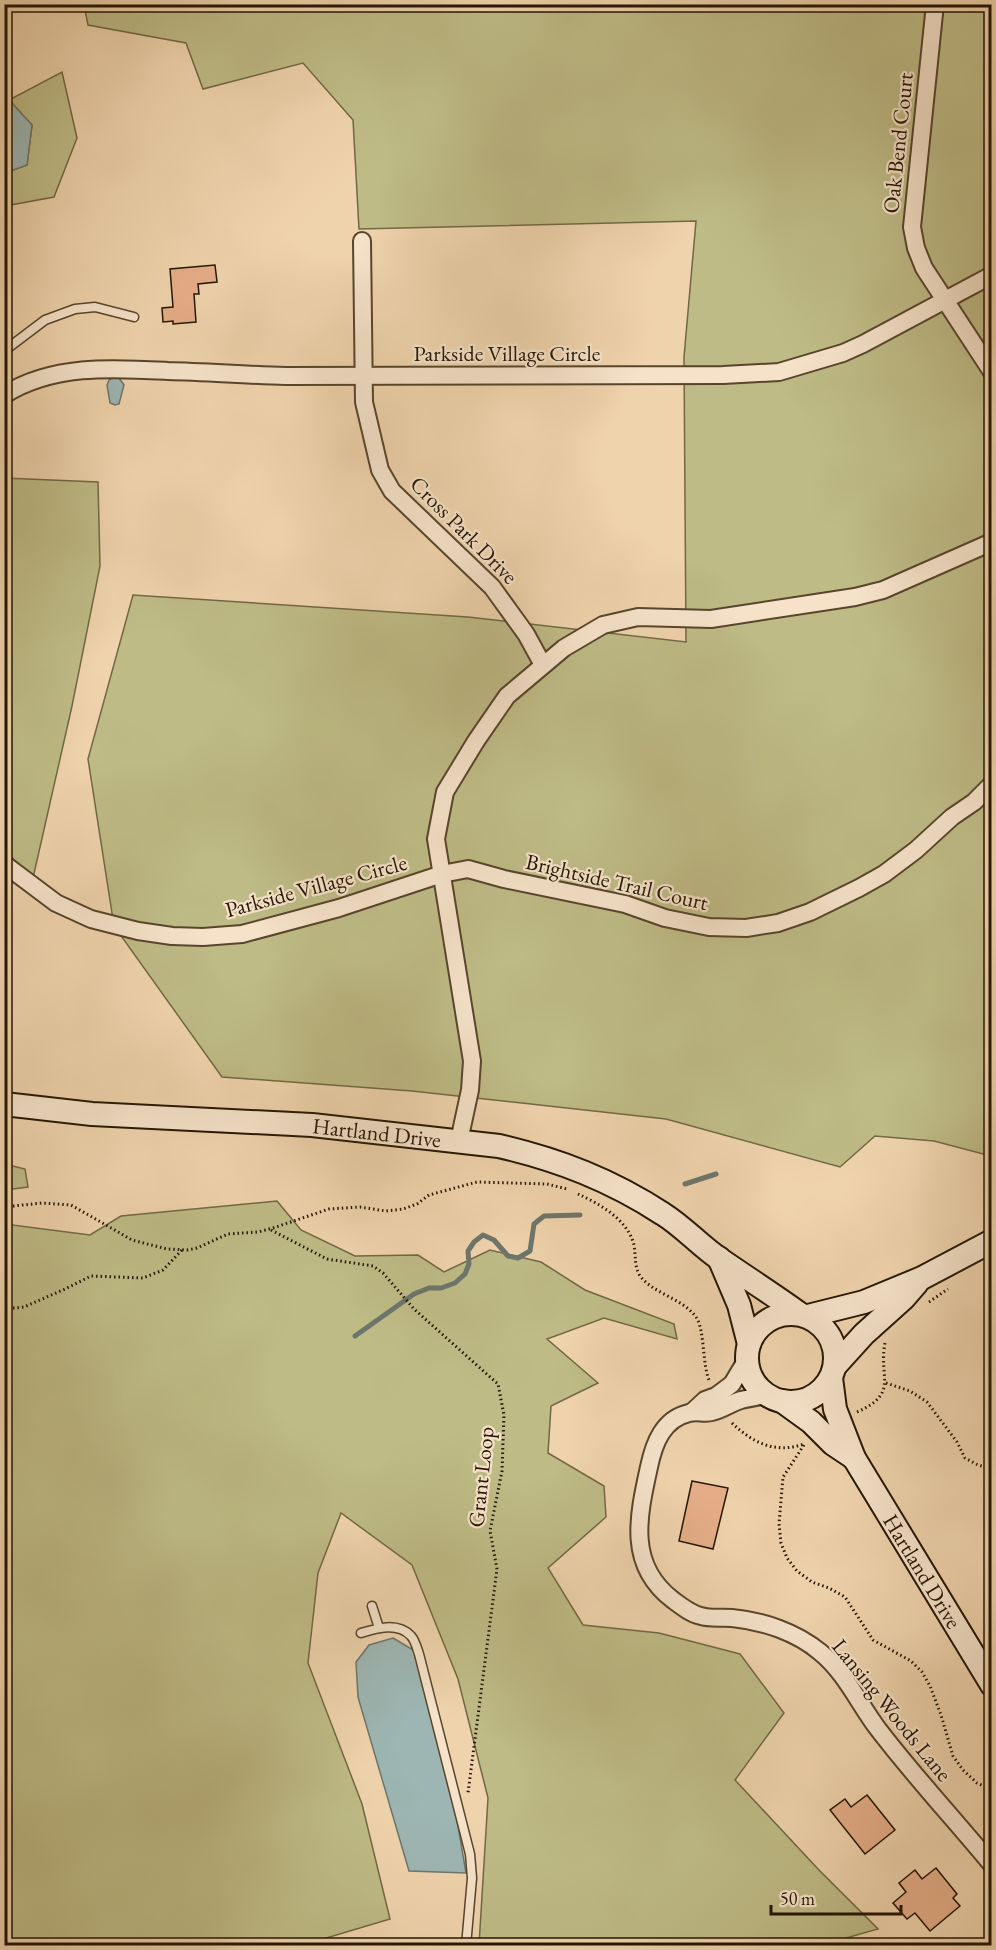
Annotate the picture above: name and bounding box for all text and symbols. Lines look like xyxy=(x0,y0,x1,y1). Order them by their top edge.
street label: Oak Bend Court xyxy=(876,71,920,215)
street label: Parkside Village Circle xyxy=(414,339,601,368)
street label: Cross Park Drive xyxy=(404,470,525,591)
street label: Brightside Trail Court xyxy=(523,847,711,917)
street label: Parkside Village Circle xyxy=(222,848,410,924)
street label: Hartland Drive xyxy=(311,1111,443,1154)
street label: Grant Loop xyxy=(461,1425,501,1529)
street label: Hartland Drive xyxy=(877,1508,969,1634)
street label: Lansing Woods Lane xyxy=(825,1633,959,1788)
scale bar xyxy=(771,1878,902,1916)
text: 50 m xyxy=(780,1887,815,1910)

